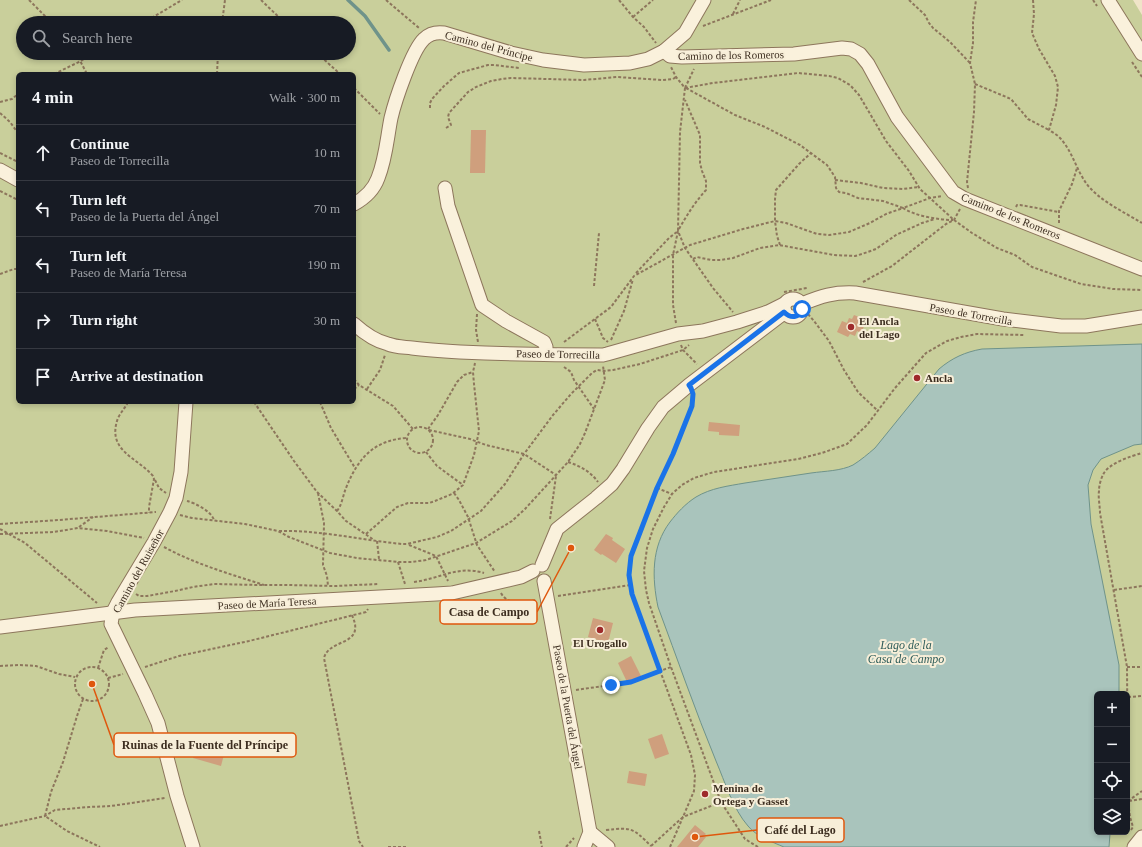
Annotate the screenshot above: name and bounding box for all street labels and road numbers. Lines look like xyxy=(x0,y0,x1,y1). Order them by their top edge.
street label: Camino del Príncipe xyxy=(444,29,534,64)
street label: Camino de los Romeros xyxy=(678,48,784,62)
street label: Camino de los Romeros xyxy=(960,191,1062,241)
street label: Paseo de Torrecilla xyxy=(929,301,1013,327)
street label: Paseo de Torrecilla xyxy=(516,347,600,361)
street label: Camino del Ruiseñor xyxy=(110,527,166,615)
street label: Paseo de María Teresa xyxy=(217,594,317,612)
street label: Paseo de la Puerta del Ángel xyxy=(551,644,585,770)

